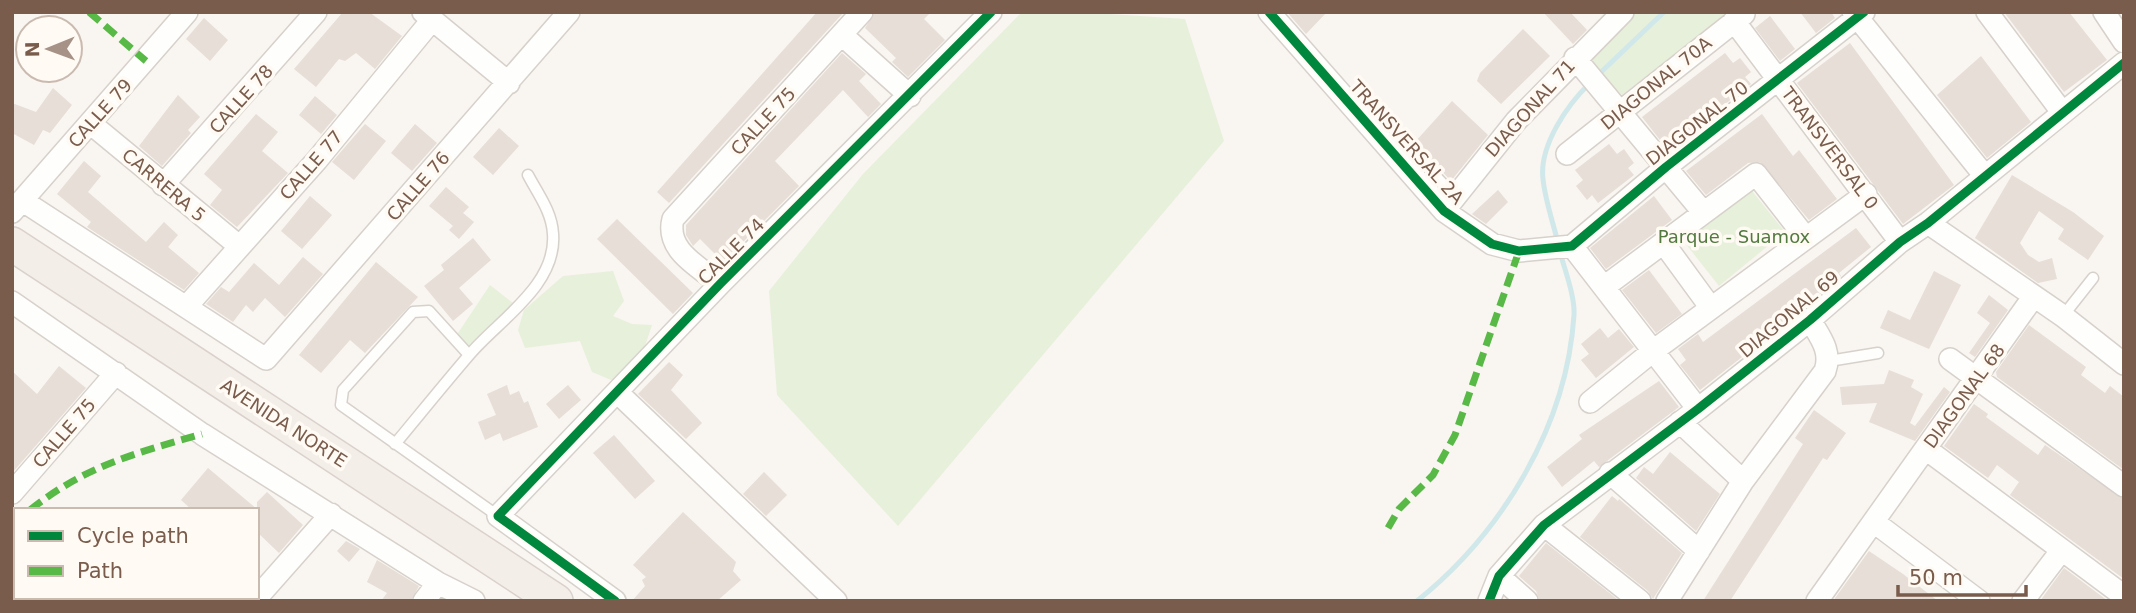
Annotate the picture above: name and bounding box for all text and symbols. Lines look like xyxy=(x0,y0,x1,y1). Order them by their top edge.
north arrow xyxy=(14,14,84,84)
street label: DIAGONAL 70A xyxy=(1596,32,1716,134)
text: N xyxy=(21,41,43,57)
street label: DIAGONAL 71 xyxy=(1481,55,1579,161)
street label: CALLE 78 xyxy=(205,60,277,138)
street label: CALLE 79 xyxy=(64,74,136,152)
street label: TRANSVERSAL 2A xyxy=(1345,75,1469,209)
street label: DIAGONAL 70 xyxy=(1642,76,1752,170)
street label: TRANSVERSAL 0 xyxy=(1777,82,1883,213)
street label: CALLE 75 xyxy=(726,83,800,159)
street label: CALLE 77 xyxy=(275,126,347,204)
street label: CARRERA 5 xyxy=(118,144,210,226)
street label: CALLE 76 xyxy=(382,147,454,225)
street label: CALLE 74 xyxy=(694,214,768,288)
park label: Parque - Suamox xyxy=(1658,226,1811,247)
street label: DIAGONAL 69 xyxy=(1735,266,1843,362)
street label: DIAGONAL 68 xyxy=(1919,340,2009,452)
street label: AVENIDA NORTE xyxy=(217,374,351,472)
street label: CALLE 75 xyxy=(28,394,100,472)
legend xyxy=(14,508,259,599)
text: Cycle path xyxy=(77,524,189,548)
scale bar xyxy=(1898,554,2026,598)
text: Path xyxy=(77,559,123,583)
text: 50 m xyxy=(1909,566,1963,590)

